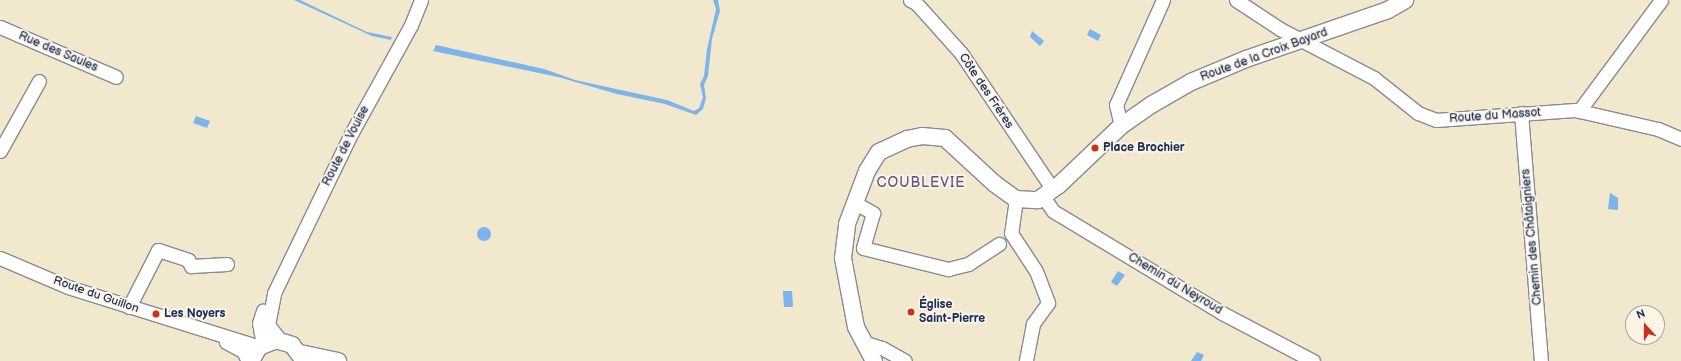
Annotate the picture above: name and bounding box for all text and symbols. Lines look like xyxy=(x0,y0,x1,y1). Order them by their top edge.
street label: Route de la Croix Bayard xyxy=(1198,25,1330,85)
street label: Rue des Saules xyxy=(16,29,100,75)
street label: Côte des Frères xyxy=(956,51,1016,131)
street label: Route de Vouise xyxy=(319,103,373,189)
street label: Route du Massot xyxy=(1449,106,1541,126)
place label: Place Brochier xyxy=(1103,141,1185,155)
marker: Place Brochier xyxy=(1090,143,1100,153)
street label: Chemin des Châtaigniers xyxy=(1519,168,1545,306)
district label: COUBLEVIE xyxy=(877,175,965,191)
street label: Chemin du Neyroud xyxy=(1125,250,1225,318)
street label: Route du Guillon xyxy=(51,274,141,316)
place label: Église Saint-Pierre xyxy=(919,298,985,326)
north arrow xyxy=(1625,305,1665,345)
place label: Les Noyers xyxy=(164,307,226,321)
marker: Église Saint-Pierre xyxy=(906,307,916,317)
text: N xyxy=(1635,307,1647,322)
marker: Les Noyers xyxy=(151,309,161,319)

